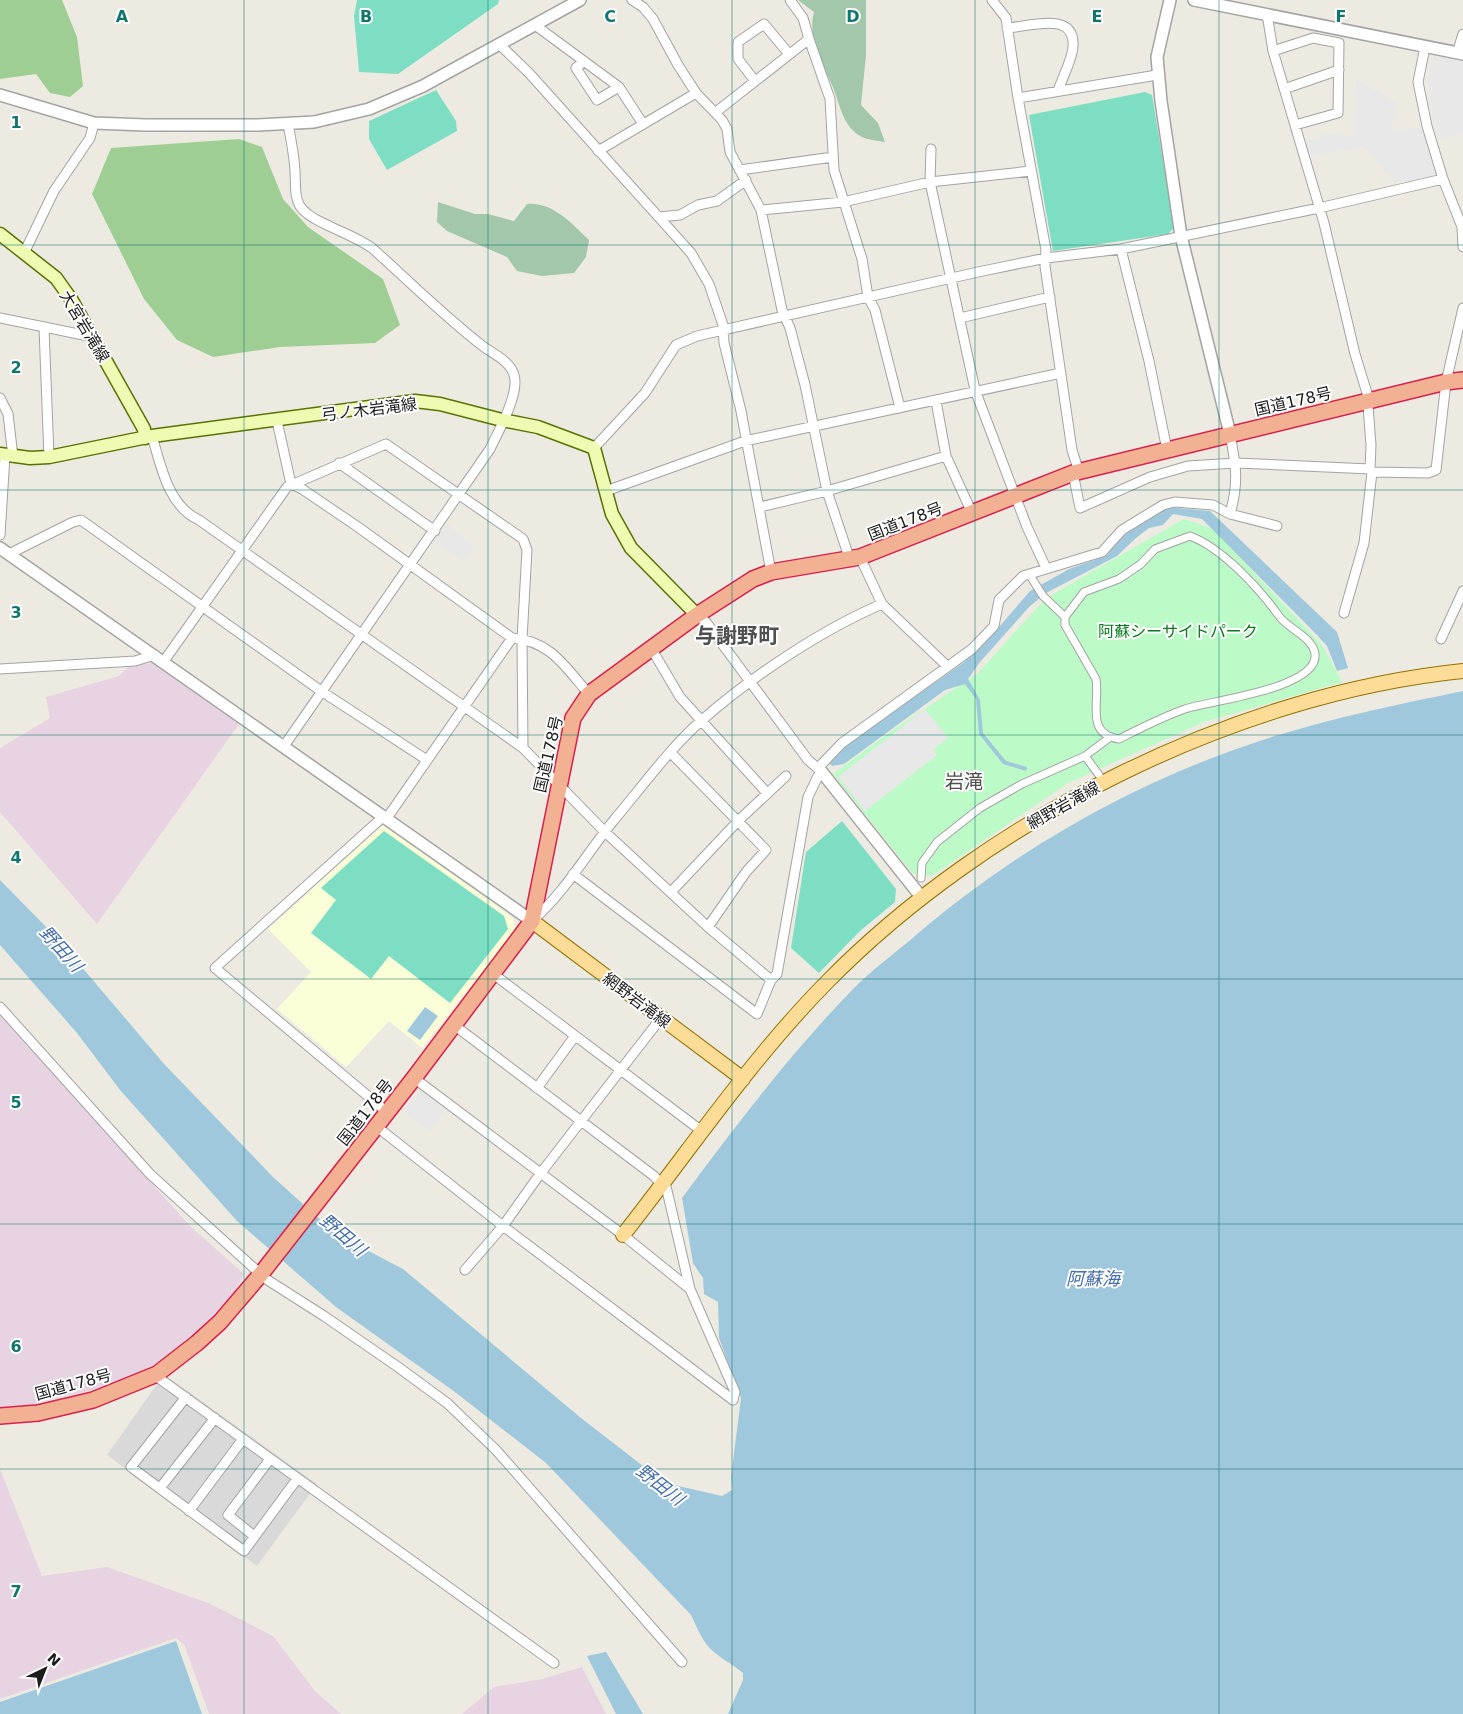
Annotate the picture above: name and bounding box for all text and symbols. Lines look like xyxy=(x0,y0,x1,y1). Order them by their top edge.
text: A xyxy=(116,7,129,26)
text: B xyxy=(360,7,372,26)
text: C xyxy=(604,7,616,26)
text: D xyxy=(846,7,860,26)
text: E xyxy=(1092,7,1102,26)
text: F xyxy=(1336,7,1346,26)
text: 1 xyxy=(10,113,22,132)
street label: 大宮岩滝線 xyxy=(56,287,113,365)
text: 2 xyxy=(10,358,22,377)
street label: 国道178号 xyxy=(1253,383,1334,420)
street label: 弓ノ木岩滝線 xyxy=(320,394,418,425)
street label: 国道178号 xyxy=(865,499,945,544)
text: 3 xyxy=(10,603,22,622)
park label: 阿蘇シーサイドパーク xyxy=(1098,622,1258,641)
district label: 与謝野町 xyxy=(695,624,779,648)
street label: 国道178号 xyxy=(530,714,567,795)
district label: 岩滝 xyxy=(945,770,983,792)
street label: 網野岩滝線 xyxy=(1024,778,1103,833)
text: 4 xyxy=(10,848,22,867)
water label: 野田川 xyxy=(36,922,89,977)
street label: 網野岩滝線 xyxy=(599,969,674,1032)
street label: 国道178号 xyxy=(334,1076,397,1149)
text: 5 xyxy=(10,1093,22,1112)
water label: 野田川 xyxy=(316,1209,372,1261)
water label: 阿蘇海 xyxy=(1066,1268,1123,1289)
text: 6 xyxy=(10,1337,22,1356)
street label: 国道178号 xyxy=(33,1365,114,1404)
water label: 野田川 xyxy=(633,1460,690,1511)
text: 7 xyxy=(10,1582,22,1601)
north arrow xyxy=(20,1644,70,1694)
text: N xyxy=(44,1650,64,1669)

